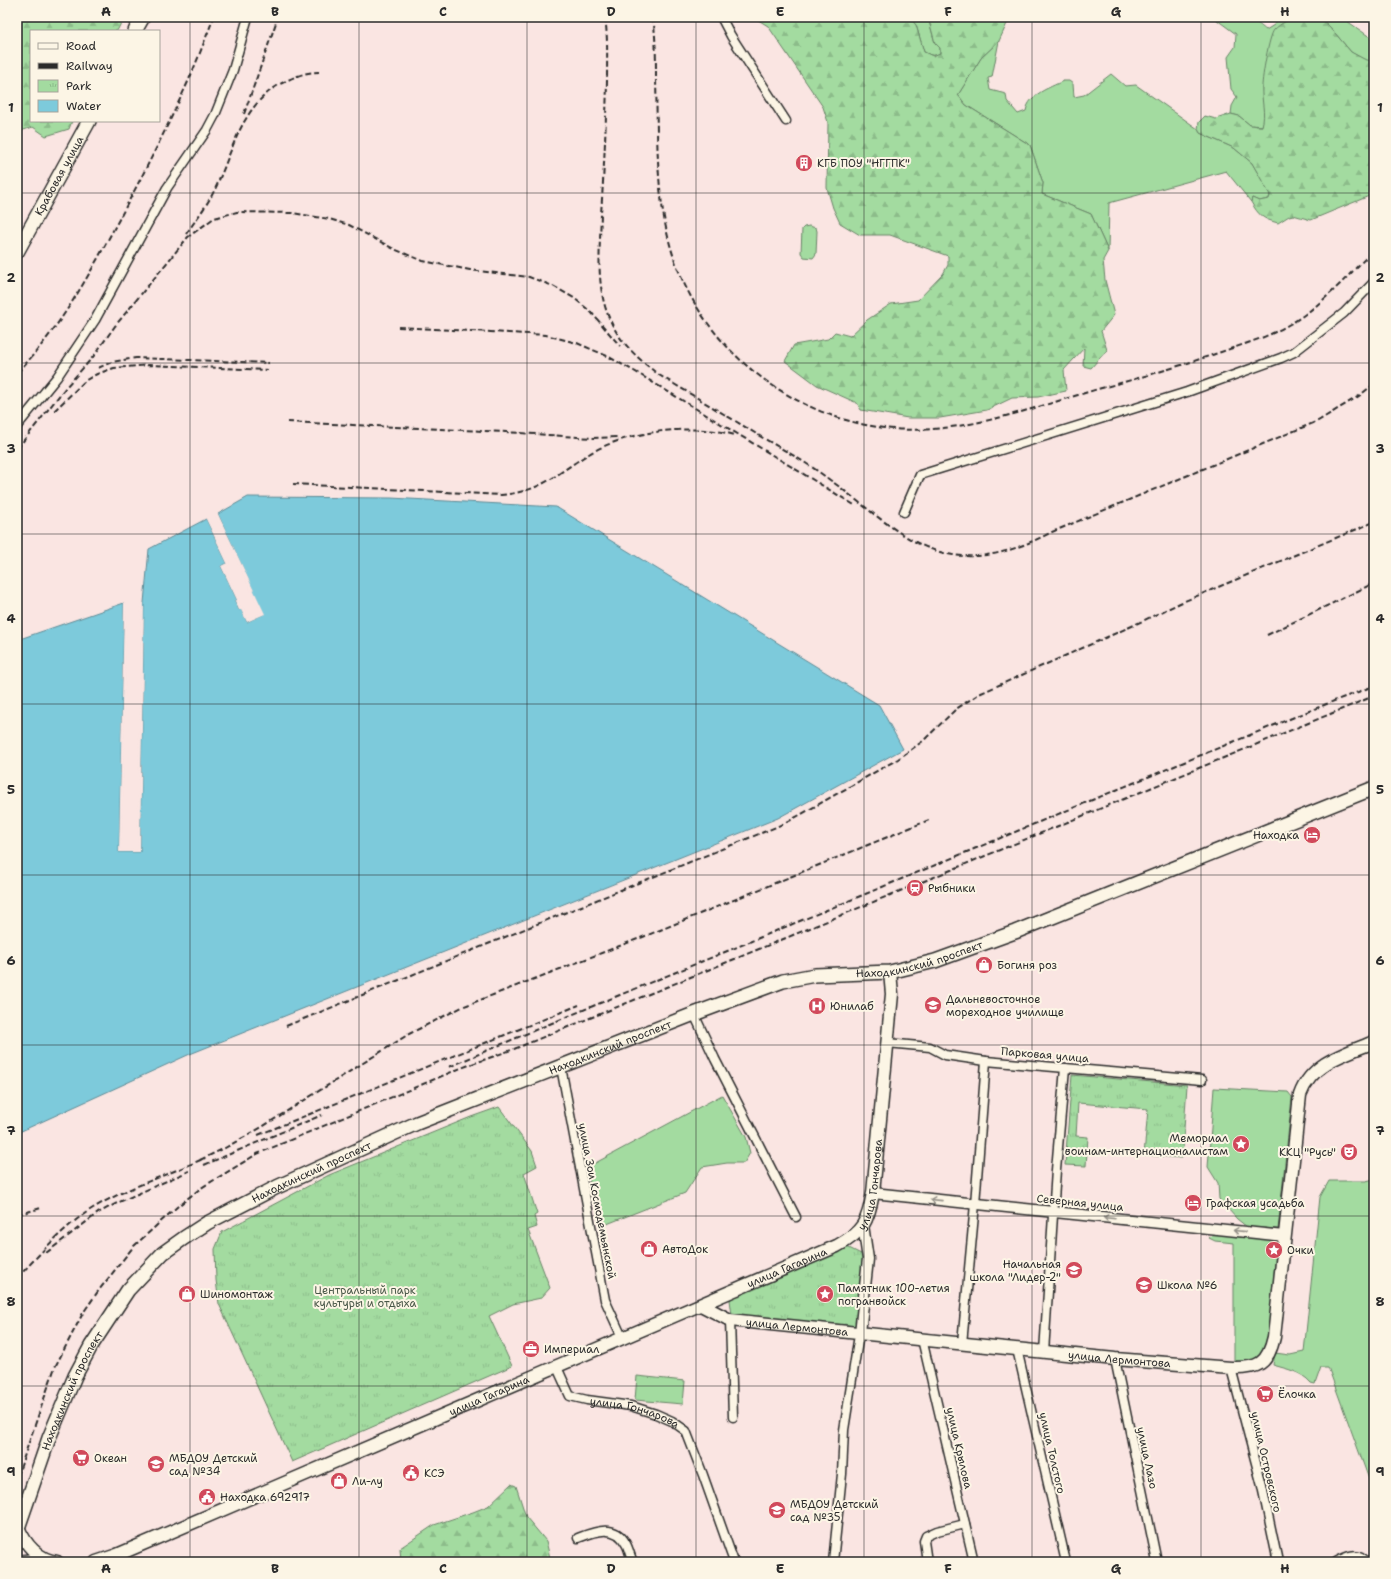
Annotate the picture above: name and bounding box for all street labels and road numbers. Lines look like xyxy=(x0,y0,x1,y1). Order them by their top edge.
street label: Крабовая улица xyxy=(31,133,87,218)
street label: Находкинский проспект xyxy=(856,937,985,981)
street label: Находкинский проспект xyxy=(547,1016,674,1078)
street label: Парковая улица xyxy=(1000,1044,1090,1066)
street label: улица Зои Космодемьянской xyxy=(574,1122,620,1280)
street label: Находкинский проспект xyxy=(249,1137,374,1206)
street label: улица Гончарова xyxy=(854,1138,886,1233)
street label: Северная улица xyxy=(1036,1191,1124,1215)
street label: улица Гагарина xyxy=(744,1244,829,1291)
street label: улица Лермонтова xyxy=(745,1314,849,1339)
street label: Находкинский проспект xyxy=(38,1328,107,1452)
street label: улица Лермонтова xyxy=(1067,1347,1171,1371)
street label: улица Гагарина xyxy=(447,1371,532,1419)
street label: улица Гончарова xyxy=(589,1393,683,1432)
street label: улица Крылова xyxy=(942,1406,976,1490)
street label: улица Островского xyxy=(1247,1410,1285,1514)
street label: улица Толстого xyxy=(1035,1411,1069,1496)
street label: улица Лазо xyxy=(1133,1426,1161,1491)

